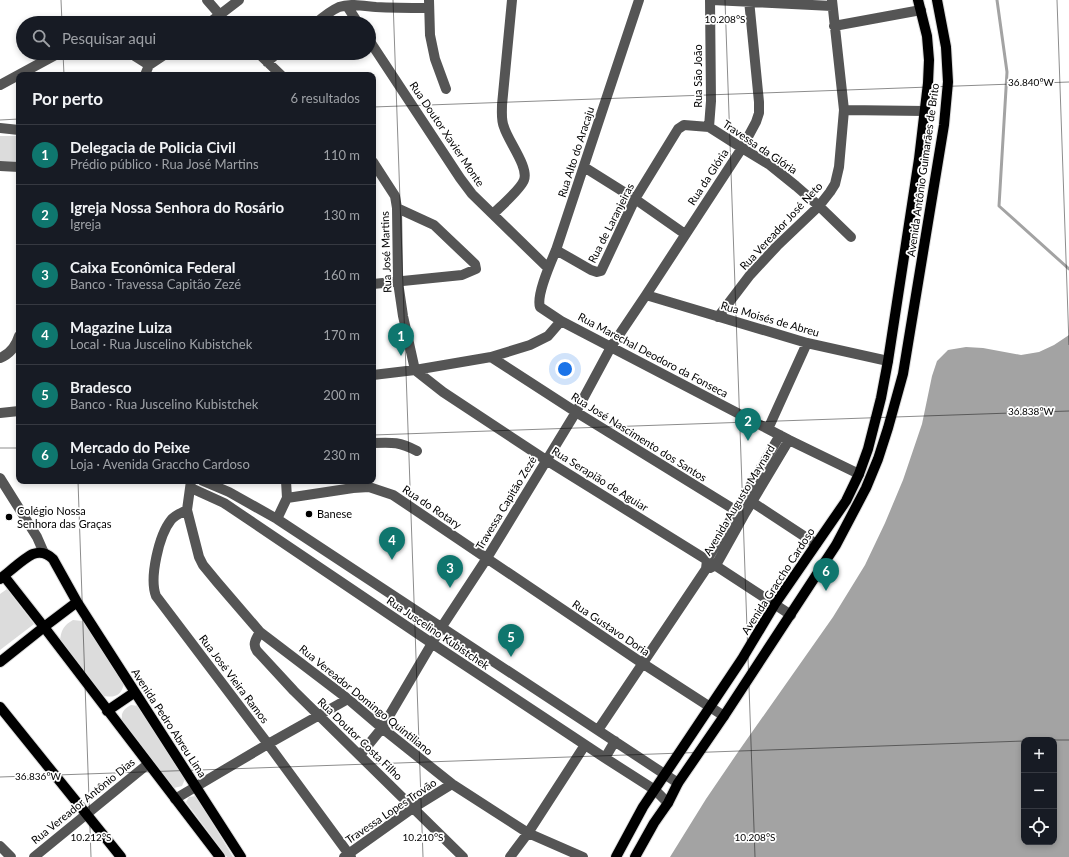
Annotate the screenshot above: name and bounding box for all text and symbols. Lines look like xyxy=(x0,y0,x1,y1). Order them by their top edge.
text: 10.208°S xyxy=(705,13,745,25)
search box xyxy=(16,16,376,60)
icon: search xyxy=(30,27,52,49)
text: Pesquisar aqui xyxy=(62,29,156,47)
street label: Rua São João xyxy=(691,44,704,108)
text: 36.840°W xyxy=(1008,76,1055,88)
street label: Rua Doutor Xavier Monte xyxy=(407,79,487,189)
street label: Avenida Antônio Guimarães de Brito xyxy=(904,82,941,258)
text: Por perto xyxy=(32,88,103,109)
text: 6 resultados xyxy=(290,90,360,106)
street label: Rua Alto do Aracaju xyxy=(555,105,596,199)
street label: Travessa da Glória xyxy=(721,117,800,176)
text: Delegacia de Policia Civil xyxy=(70,138,236,156)
street label: Rua da Glória xyxy=(685,146,731,207)
text: 1 xyxy=(41,147,49,163)
text: 110 m xyxy=(323,147,360,163)
text: Prédio público · Rua José Martins xyxy=(70,156,259,172)
street label: Rua Vereador José Neto xyxy=(737,179,825,272)
street label: Rua de Laranjeiras xyxy=(585,181,636,265)
text: Igreja Nossa Senhora do Rosário xyxy=(70,198,284,216)
text: 2 xyxy=(41,207,49,223)
text: 130 m xyxy=(323,207,360,223)
street label: Rua José Martins xyxy=(378,211,393,293)
text: Igreja xyxy=(70,216,101,232)
text: Caixa Econômica Federal xyxy=(70,258,236,276)
text: 3 xyxy=(41,267,49,283)
text: 160 m xyxy=(323,267,360,283)
text: Banco · Travessa Capitão Zezé xyxy=(70,276,241,292)
street label: Rua Moisés de Abreu xyxy=(719,298,821,339)
street label: Rua Marechal Deodoro da Fonseca xyxy=(576,309,730,400)
text: Magazine Luiza xyxy=(70,318,172,336)
pin: 1 xyxy=(388,323,414,356)
text: 4 xyxy=(41,327,49,343)
text: 170 m xyxy=(323,327,360,343)
text: Local · Rua Juscelino Kubistchek xyxy=(70,336,252,352)
your location xyxy=(555,359,575,379)
text: Bradesco xyxy=(70,378,132,396)
text: 5 xyxy=(41,387,49,403)
text: 200 m xyxy=(323,387,360,403)
street label: Rua José Nascimento dos Santos xyxy=(569,389,710,484)
text: Banco · Rua Juscelino Kubistchek xyxy=(70,396,258,412)
text: 36.838°W xyxy=(1008,405,1055,417)
pin: 2 xyxy=(735,408,761,441)
text: Mercado do Peixe xyxy=(70,438,190,456)
street label: Avenida Augusto Maynard xyxy=(700,442,777,557)
street label: Rua Serapião de Aguiar xyxy=(550,444,651,514)
text: 6 xyxy=(41,447,49,463)
text: 230 m xyxy=(323,447,360,463)
street label: Travessa Capitão Zezé xyxy=(473,454,539,552)
text: Loja · Avenida Graccho Cardoso xyxy=(70,456,250,472)
street label: Rua do Rotary xyxy=(400,482,464,531)
place label: Colégio Nossa Senhora das Graças xyxy=(17,504,112,530)
place label: Banese xyxy=(317,507,352,520)
marker: Banese xyxy=(304,509,314,519)
marker: Colégio Nossa Senhora das Graças xyxy=(4,512,14,522)
street label: Avenida Graccho Cardoso xyxy=(738,525,817,636)
pin: 4 xyxy=(379,527,405,560)
pin: 3 xyxy=(437,555,463,588)
pin: 6 xyxy=(813,558,839,591)
street label: Rua Juscelino Kubistchek xyxy=(385,593,492,672)
street label: Rua Gustavo Doria xyxy=(570,597,652,658)
pin: 5 xyxy=(498,624,524,657)
street label: Rua José Vieira Ramos xyxy=(197,632,272,726)
street label: Rua Vereador Domingo Quintiliano xyxy=(297,642,436,757)
street label: Avenida Pedro Abreu Lima xyxy=(129,666,210,780)
street label: Rua Doutor Costa Filho xyxy=(315,695,405,782)
map controls xyxy=(1021,737,1057,845)
button: + xyxy=(1021,737,1057,773)
street label: Rua Vereador Antônio Dias xyxy=(28,755,137,846)
text: 36.836°W xyxy=(15,770,62,782)
button: − xyxy=(1021,773,1057,809)
street label: Travessa Lopes Trovão xyxy=(343,775,439,846)
button: locate xyxy=(1021,809,1057,845)
text: 10.212°S xyxy=(71,831,111,843)
text: 10.210°S xyxy=(403,831,443,843)
text: 10.208°S xyxy=(735,831,775,843)

